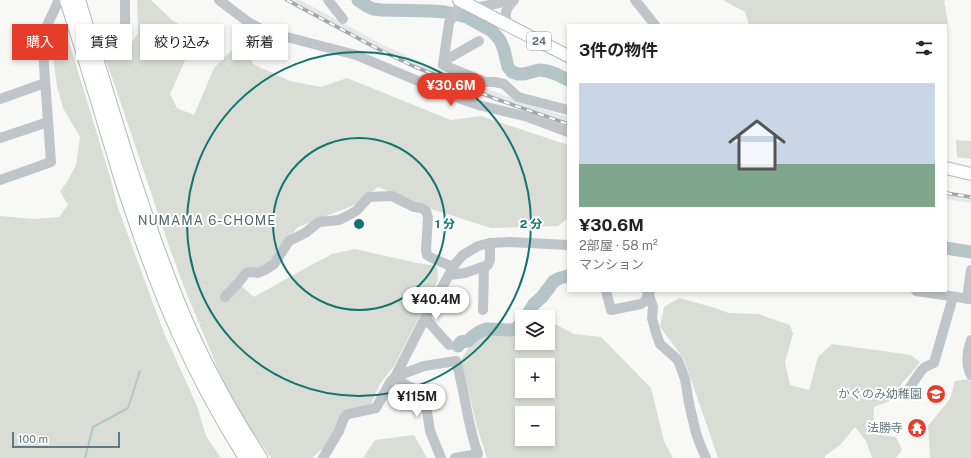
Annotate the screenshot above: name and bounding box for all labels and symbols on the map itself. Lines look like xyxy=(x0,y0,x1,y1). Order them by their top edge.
road number: 24 xyxy=(527,32,551,50)
pin: ¥30.6M xyxy=(418,73,484,107)
district label: NUMAMA 6-CHOME xyxy=(138,213,276,228)
centre of rings xyxy=(352,217,366,231)
text: 1 分 xyxy=(435,217,455,231)
text: 2 分 xyxy=(520,217,542,231)
pin: ¥40.4M xyxy=(403,287,469,321)
school or university icon: かぐのみ幼稚園 xyxy=(925,383,947,405)
pin: ¥115M xyxy=(389,384,445,418)
place label: かぐのみ幼稚園 xyxy=(838,387,922,401)
temple icon: 法勝寺 xyxy=(906,417,928,439)
place label: 法勝寺 xyxy=(867,421,903,435)
scale bar xyxy=(12,430,120,449)

